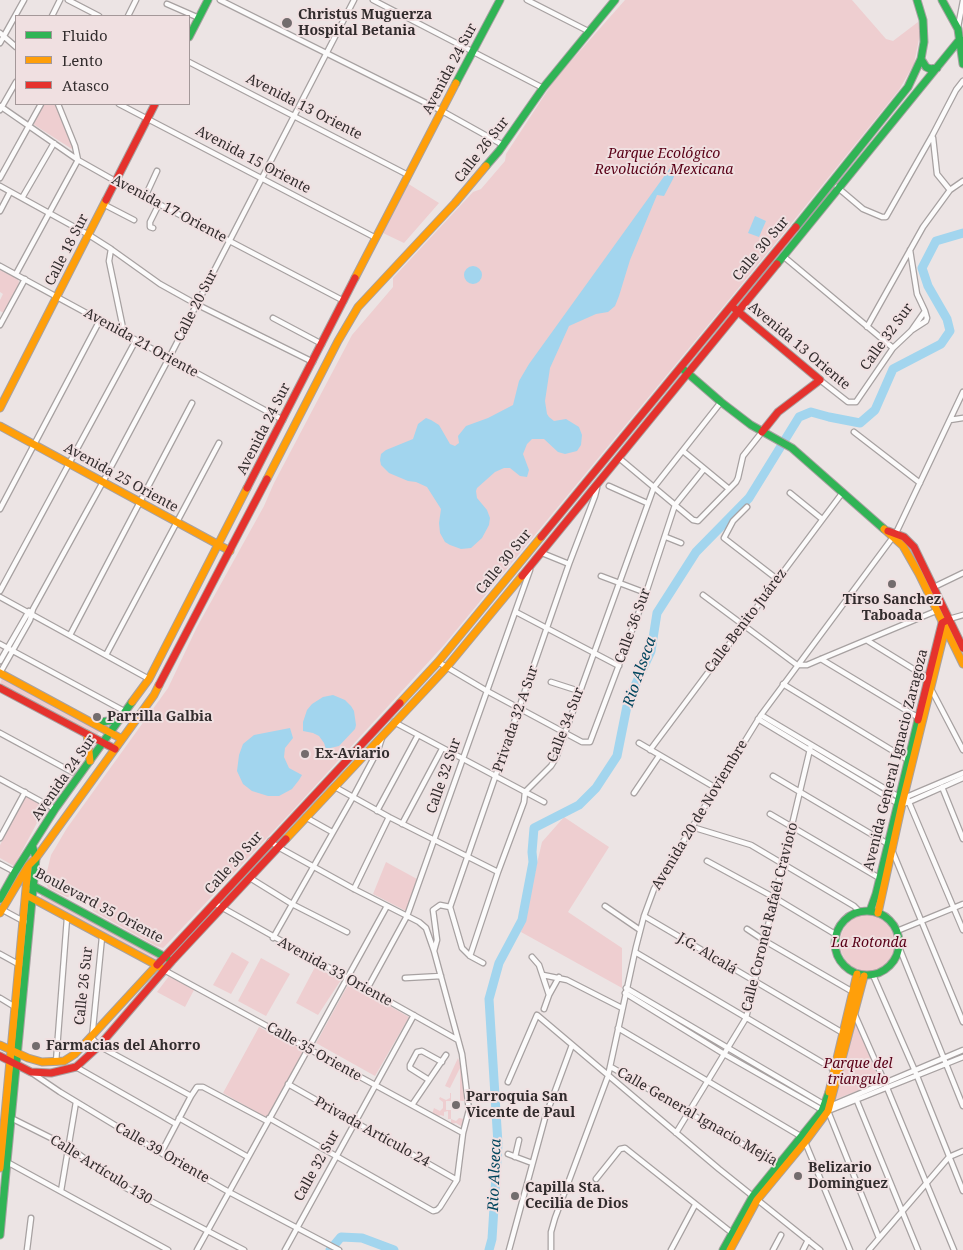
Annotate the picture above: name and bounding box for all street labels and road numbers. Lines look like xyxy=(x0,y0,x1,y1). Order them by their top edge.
street label: Avenida 24 Sur xyxy=(419,21,481,117)
street label: Avenida 13 Oriente xyxy=(243,70,365,144)
street label: Calle 26 Sur xyxy=(451,114,513,186)
street label: Avenida 15 Oriente xyxy=(193,123,313,197)
street label: Avenida 17 Oriente xyxy=(109,172,229,246)
street label: Calle 18 Sur xyxy=(42,211,92,289)
street label: Calle 30 Sur xyxy=(729,213,793,285)
street label: Calle 20 Sur xyxy=(171,267,221,345)
street label: Avenida 13 Oriente xyxy=(745,298,853,394)
street label: Calle 32 Sur xyxy=(857,300,917,374)
street label: Avenida 21 Oriente xyxy=(81,305,201,381)
street label: Avenida 24 Sur xyxy=(234,380,294,478)
street label: Avenida 25 Oriente xyxy=(61,440,181,516)
street label: Calle 30 Sur xyxy=(473,526,535,598)
street label: Calle Benito Juárez xyxy=(701,566,791,676)
street label: Calle 36 Sur xyxy=(612,586,654,666)
street label: Avenida General Ignacio Zaragoza xyxy=(860,647,932,873)
street label: Privada 32 A Sur xyxy=(490,664,542,774)
street label: Calle 34 Sur xyxy=(544,685,588,765)
street label: Avenida 24 Sur xyxy=(28,732,100,824)
street label: Calle 32 Sur xyxy=(423,736,465,816)
street label: Avenida 20 de Noviembre xyxy=(649,737,751,893)
street label: Calle Coronel Rafaél Cravioto xyxy=(738,821,802,1013)
street label: Calle 30 Sur xyxy=(201,828,267,898)
street label: Boulevard 35 Oriente xyxy=(32,865,166,947)
street label: J.G. Alcalá xyxy=(674,930,740,978)
street label: Avenida 33 Oriente xyxy=(275,934,395,1010)
street label: Calle 26 Sur xyxy=(72,946,96,1026)
street label: Calle 35 Oriente xyxy=(264,1019,364,1085)
street label: Calle General Ignacio Mejía xyxy=(614,1064,780,1170)
street label: Privada Artículo 24 xyxy=(312,1093,432,1171)
street label: Calle 39 Oriente xyxy=(112,1119,212,1187)
street label: Calle 32 Sur xyxy=(291,1128,343,1204)
street label: Calle Artículo 130 xyxy=(47,1132,155,1208)

